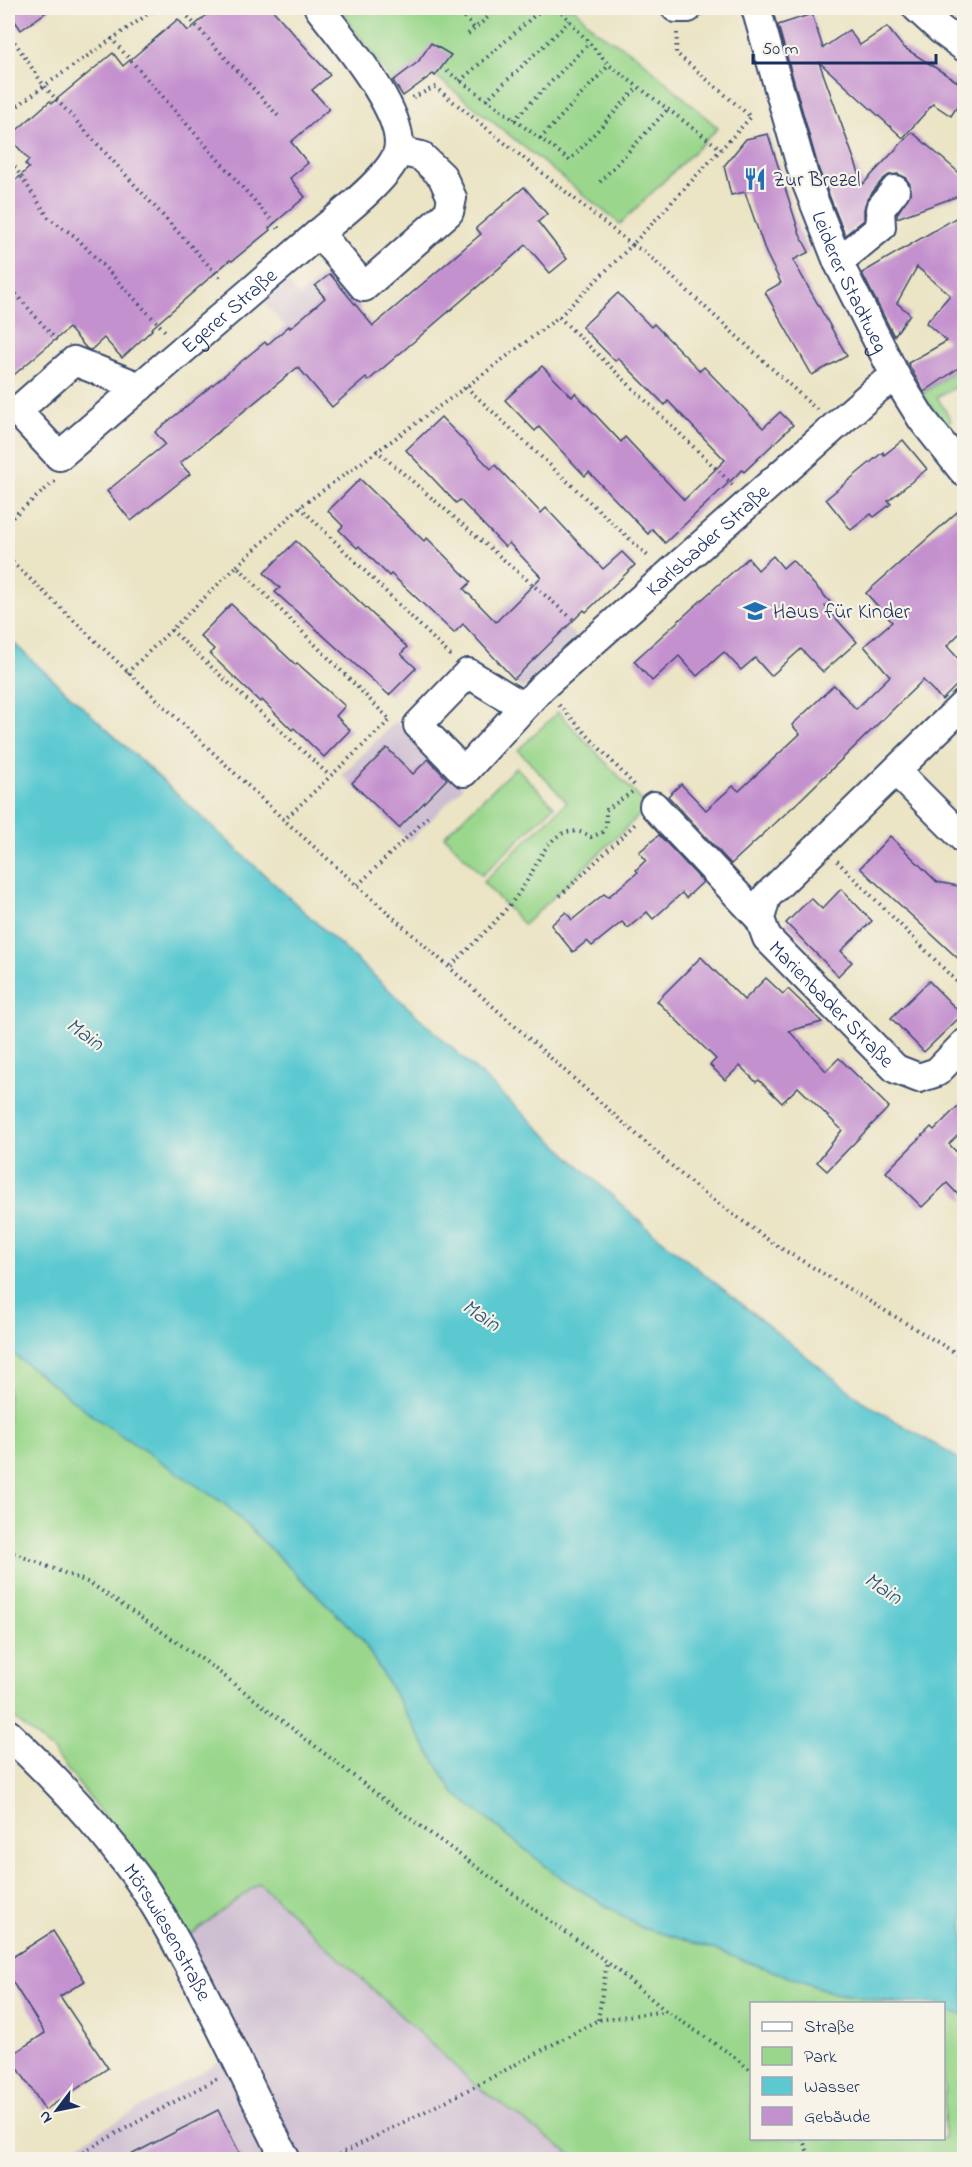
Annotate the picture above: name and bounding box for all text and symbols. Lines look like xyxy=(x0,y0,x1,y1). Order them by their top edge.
scale bar xyxy=(753,27,936,65)
text: 50 m xyxy=(762,37,799,63)
restaurant icon: Zur Brezel xyxy=(742,166,768,192)
place label: Zur Brezel xyxy=(773,166,860,196)
street label: Leiderer Stadtweg xyxy=(802,207,894,359)
street label: Egerer Straße xyxy=(175,262,285,362)
street label: Karlsbader Straße xyxy=(640,478,778,605)
school or university icon: Haus für Kinder xyxy=(742,598,768,624)
place label: Haus für Kinder xyxy=(773,598,910,628)
street label: Marienbader Straße xyxy=(761,935,901,1076)
water label: Main xyxy=(59,1011,111,1061)
water label: Main xyxy=(455,1292,507,1342)
water label: Main xyxy=(857,1565,909,1615)
street label: Mörswiesenstraße xyxy=(115,1858,218,2007)
legend xyxy=(750,2002,945,2140)
text: Straße xyxy=(804,2015,855,2041)
text: Park xyxy=(804,2045,837,2071)
text: Wasser xyxy=(804,2075,860,2101)
north arrow xyxy=(27,2080,87,2140)
text: Gebäude xyxy=(804,2105,871,2131)
text: N xyxy=(33,2106,59,2128)

